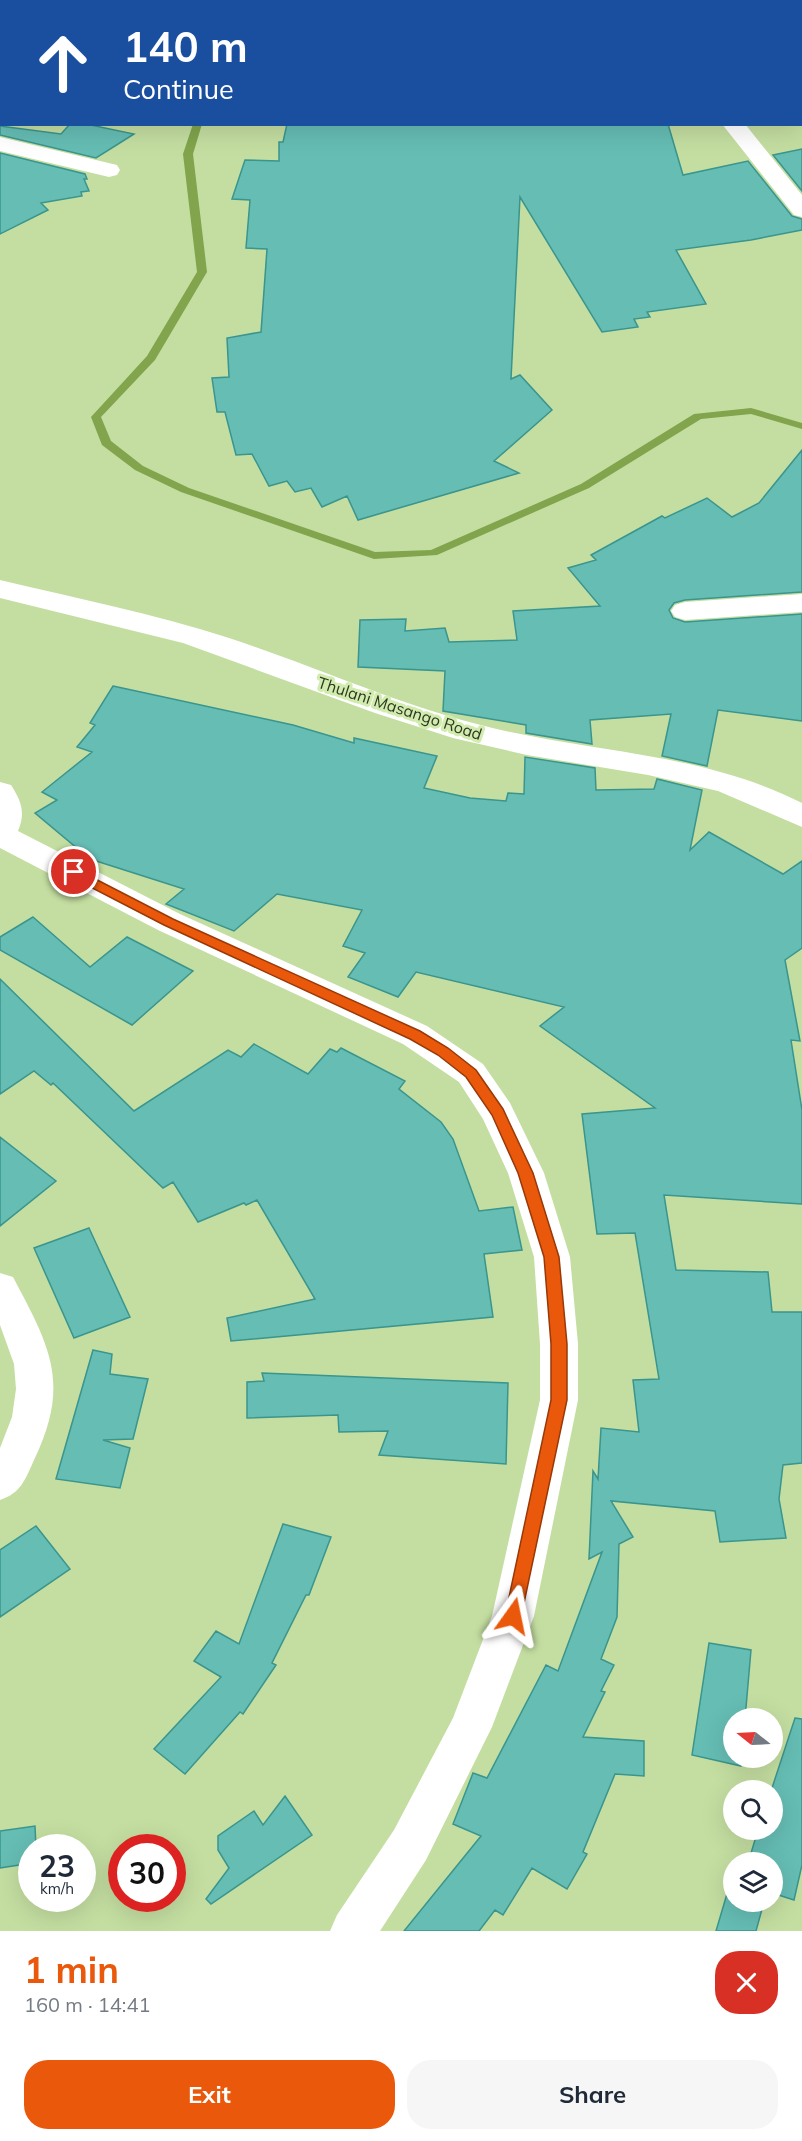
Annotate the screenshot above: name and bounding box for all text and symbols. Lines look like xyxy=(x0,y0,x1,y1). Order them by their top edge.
text: 140 m xyxy=(123,20,248,73)
icon: ahead xyxy=(24,24,102,102)
text: Continue xyxy=(123,72,234,106)
street label: Thulani Masango Road xyxy=(315,672,485,744)
pin xyxy=(48,846,99,897)
icon: arrive xyxy=(57,855,90,888)
position arrow xyxy=(481,1584,545,1648)
north arrow xyxy=(723,1708,783,1768)
map controls xyxy=(723,1708,783,1912)
button: search xyxy=(723,1780,783,1840)
speed limit sign: 30 xyxy=(108,1834,186,1912)
text: 23 xyxy=(39,1847,75,1885)
button: layers xyxy=(723,1852,783,1912)
text: km/h xyxy=(40,1879,74,1898)
text: 1 min xyxy=(24,1947,119,1992)
button: close xyxy=(715,1951,778,2014)
text: 160 m · 14:41 xyxy=(24,1992,150,2017)
button: Exit xyxy=(24,2060,395,2129)
button: Share xyxy=(407,2060,778,2129)

